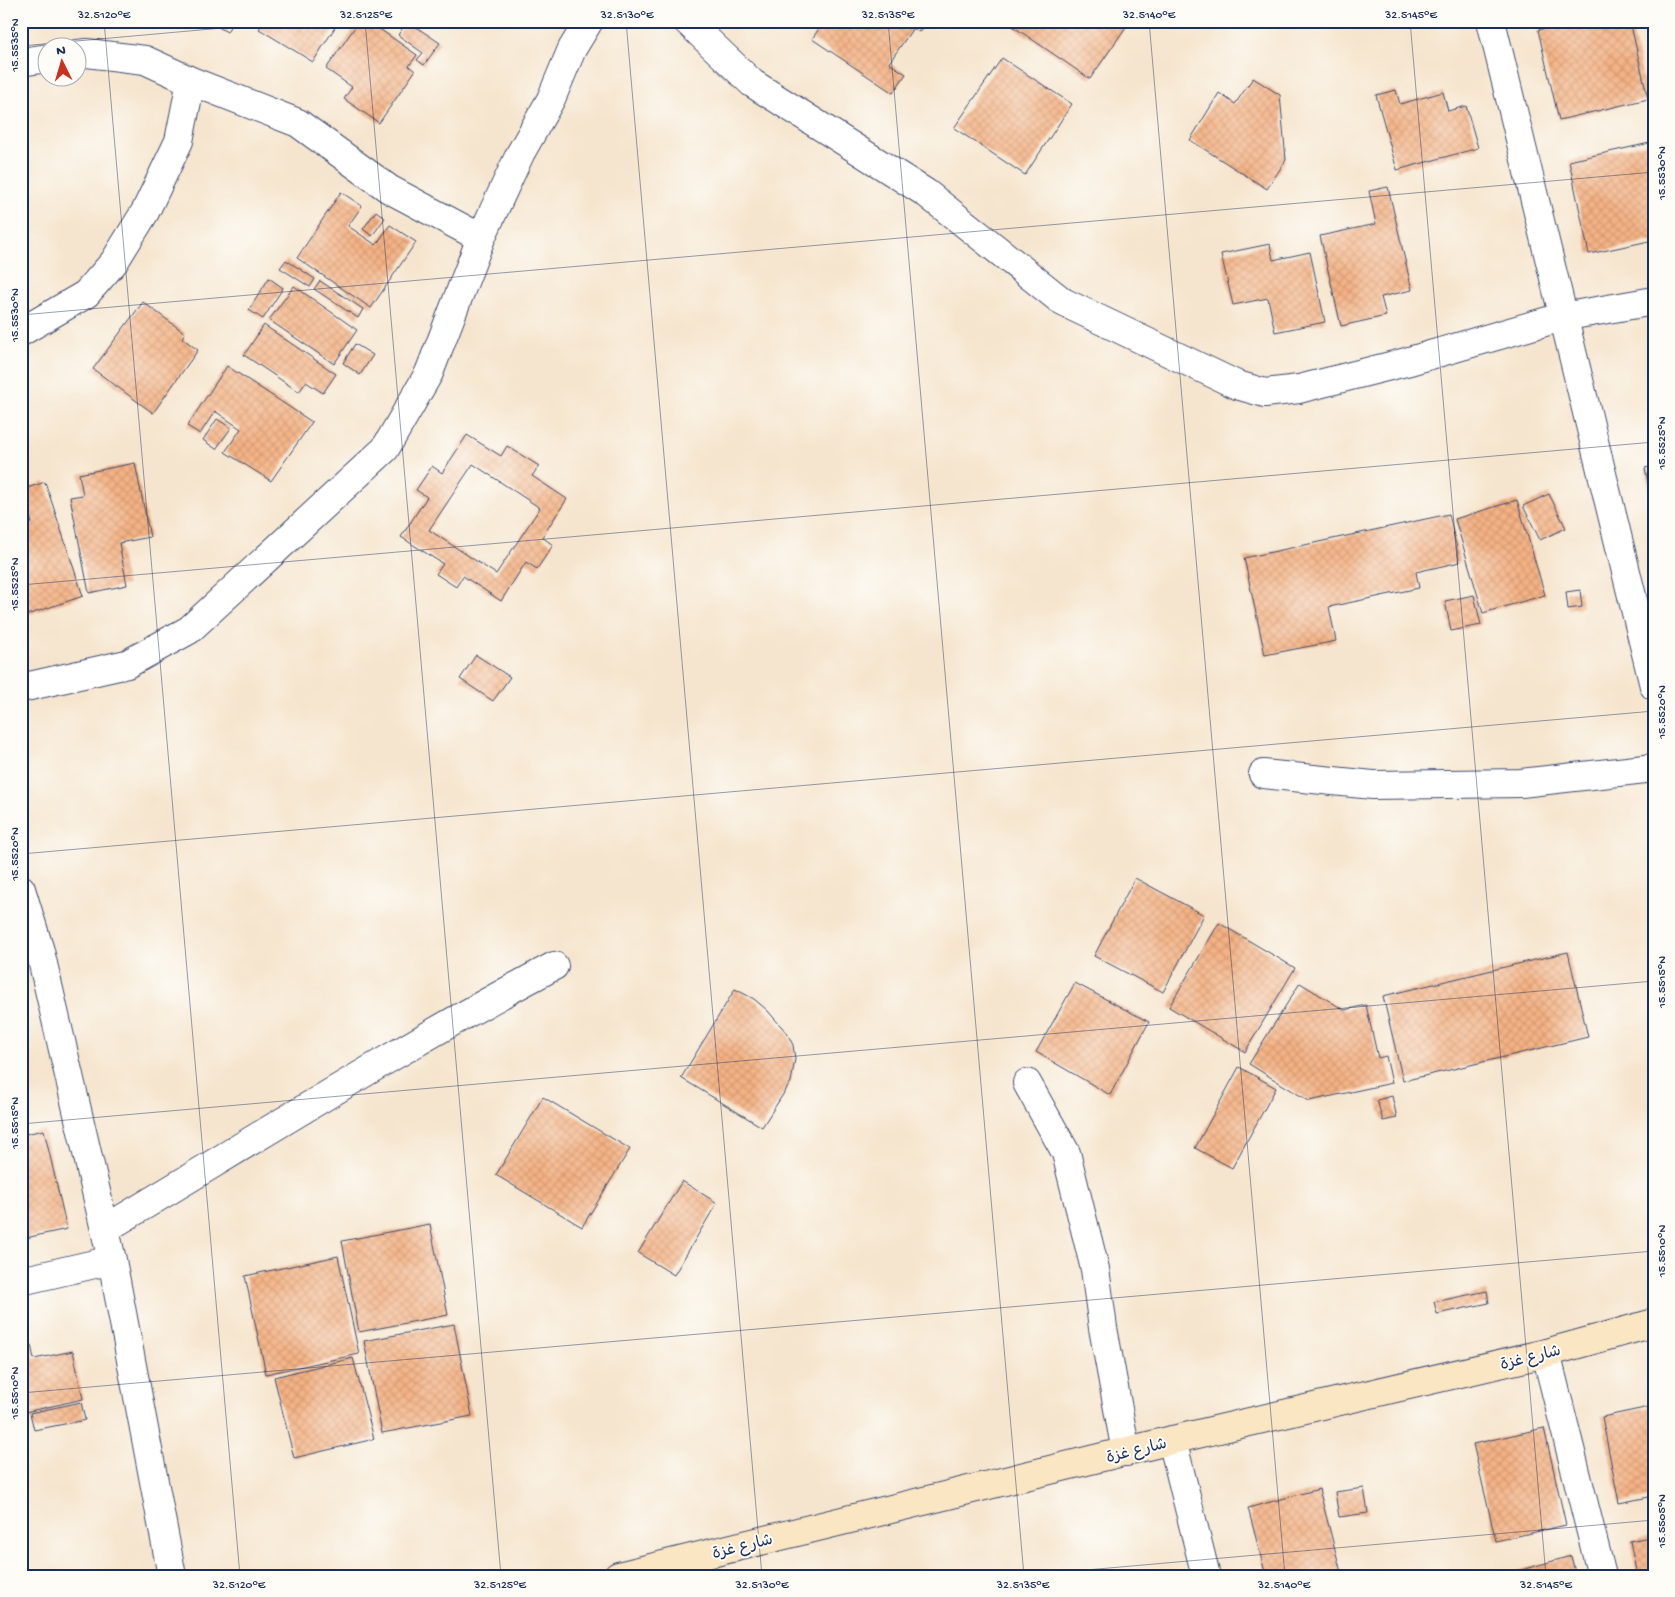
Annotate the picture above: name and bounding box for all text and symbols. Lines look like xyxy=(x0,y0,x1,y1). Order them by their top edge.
text: 32.5120°E xyxy=(77,9,131,23)
text: 32.5125°E xyxy=(339,9,393,23)
text: 32.5130°E xyxy=(600,9,654,23)
text: 32.5135°E xyxy=(861,9,915,23)
text: 32.5140°E xyxy=(1122,9,1176,23)
text: 32.5145°E xyxy=(1384,9,1437,23)
text: 15.5535°N xyxy=(9,18,23,73)
north arrow xyxy=(38,38,88,88)
text: N xyxy=(56,43,66,60)
text: 15.5530°N xyxy=(1656,146,1670,201)
text: 15.5530°N xyxy=(9,288,23,343)
text: 15.5525°N xyxy=(1656,416,1670,470)
text: 15.5525°N xyxy=(9,557,23,611)
text: 15.5520°N xyxy=(1656,685,1670,740)
text: 15.5520°N xyxy=(9,827,23,882)
text: 15.5515°N xyxy=(1656,956,1670,1009)
text: 15.5515°N xyxy=(9,1097,23,1150)
text: 15.5510°N xyxy=(1656,1225,1670,1278)
street label: شارع غزة xyxy=(1499,1343,1563,1376)
text: 15.5510°N xyxy=(9,1367,23,1420)
street label: شارع غزة xyxy=(1105,1436,1169,1469)
text: 15.5505°N xyxy=(1656,1494,1670,1549)
street label: شارع غزة xyxy=(711,1532,775,1565)
text: 32.5120°E xyxy=(212,1579,266,1593)
text: 32.5125°E xyxy=(473,1579,527,1593)
text: 32.5130°E xyxy=(735,1579,789,1593)
text: 32.5135°E xyxy=(996,1579,1050,1593)
text: 32.5140°E xyxy=(1257,1579,1311,1593)
text: 32.5145°E xyxy=(1519,1579,1572,1593)

